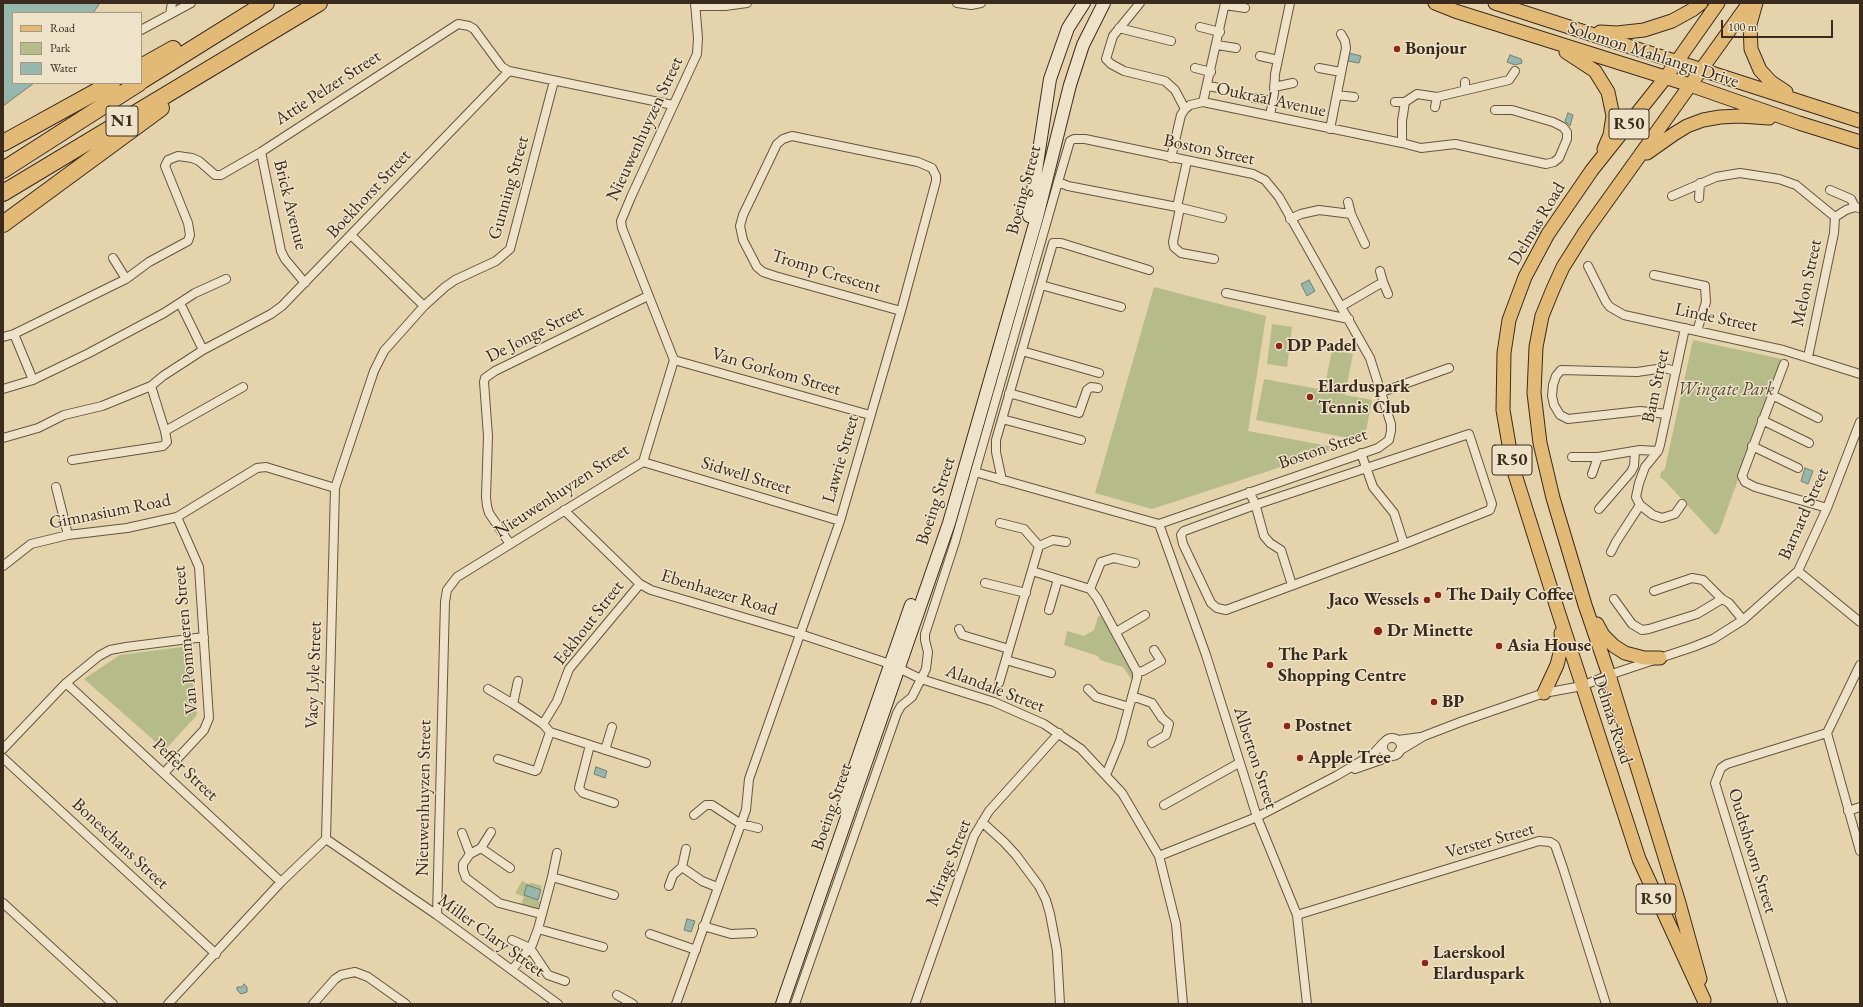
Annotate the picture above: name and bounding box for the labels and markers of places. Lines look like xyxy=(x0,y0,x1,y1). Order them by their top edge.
place label: Bonjour xyxy=(1405,38,1467,60)
marker: Bonjour xyxy=(1392,44,1402,54)
place label: DP Padel xyxy=(1287,335,1357,357)
marker: DP Padel xyxy=(1274,341,1284,351)
place label: Elarduspark Tennis Club xyxy=(1318,376,1410,418)
marker: Elarduspark Tennis Club xyxy=(1305,392,1315,402)
place label: The Daily Coffee xyxy=(1446,584,1573,606)
place label: Jaco Wessels xyxy=(1328,589,1419,611)
marker: The Daily Coffee xyxy=(1433,590,1443,600)
marker: Jaco Wessels xyxy=(1422,595,1432,605)
place label: Dr Minette xyxy=(1387,620,1473,642)
marker: Dr Minette xyxy=(1372,625,1384,637)
place label: Asia House xyxy=(1507,635,1591,657)
marker: Asia House xyxy=(1494,641,1504,651)
place label: The Park Shopping Centre xyxy=(1278,644,1406,686)
marker: The Park Shopping Centre xyxy=(1265,660,1275,670)
place label: BP xyxy=(1442,691,1464,713)
marker: BP xyxy=(1429,697,1439,707)
place label: Postnet xyxy=(1295,715,1352,737)
marker: Postnet xyxy=(1282,721,1292,731)
place label: Apple Tree xyxy=(1308,747,1391,769)
marker: Apple Tree xyxy=(1295,753,1305,763)
place label: Laerskool Elarduspark xyxy=(1433,942,1525,984)
marker: Laerskool Elarduspark xyxy=(1420,958,1430,968)

